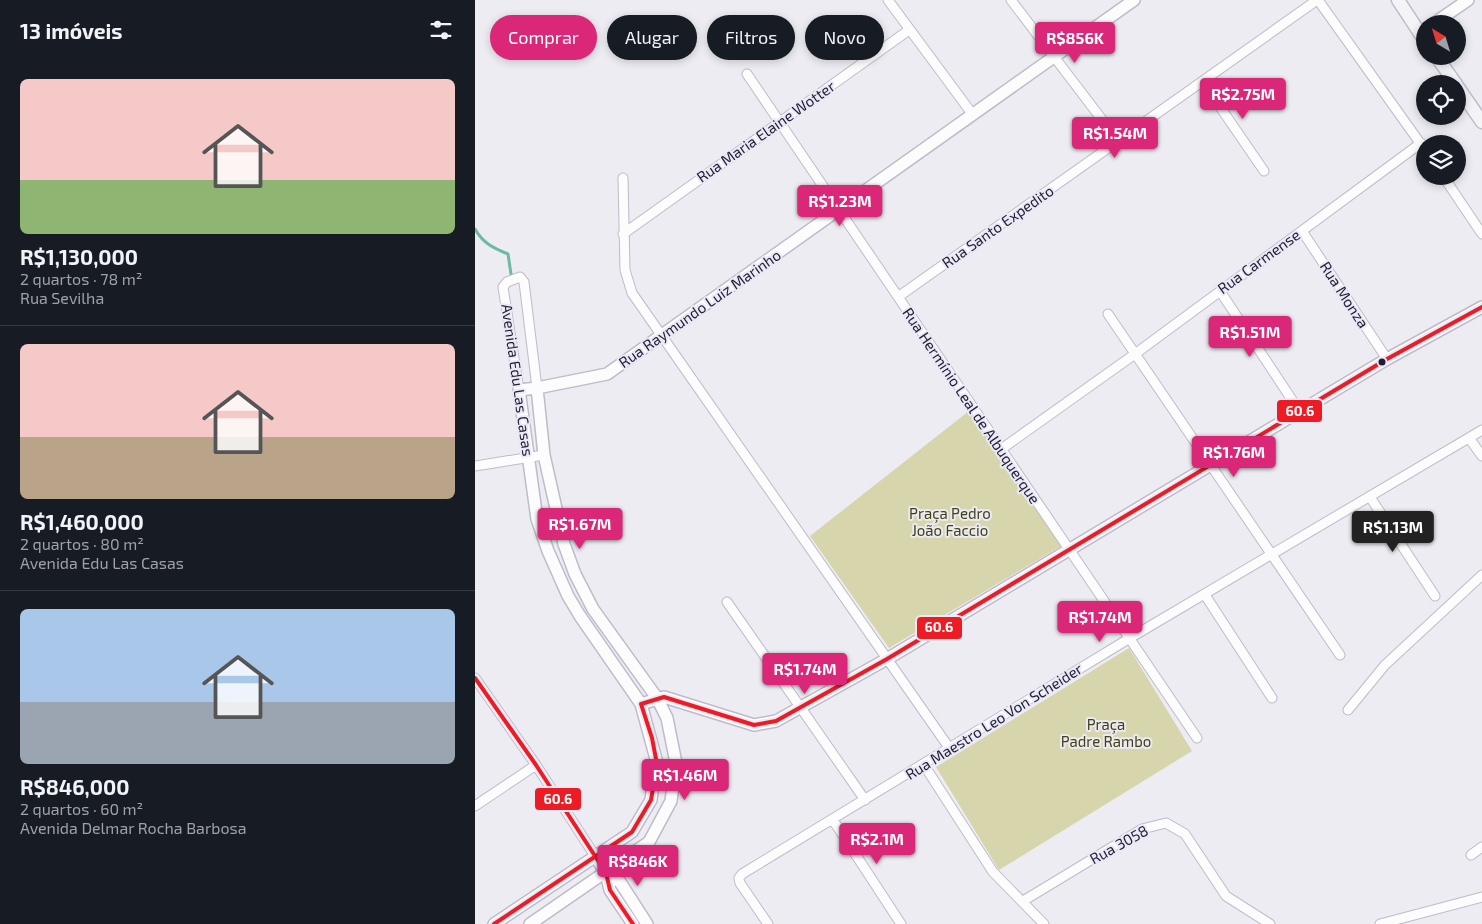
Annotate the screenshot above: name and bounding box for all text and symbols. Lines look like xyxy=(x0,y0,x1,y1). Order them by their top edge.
chip: Comprar xyxy=(490,15,597,60)
chip: Alugar xyxy=(607,15,697,60)
chip: Filtros xyxy=(707,15,795,60)
chip: Novo xyxy=(805,15,884,60)
north arrow xyxy=(1416,15,1466,65)
map controls xyxy=(1416,15,1466,185)
icon: filters xyxy=(427,16,455,44)
text: 13 imóveis xyxy=(20,18,123,43)
pin: R$856K xyxy=(1034,22,1116,64)
text: R$856K xyxy=(1046,28,1104,47)
button: locate xyxy=(1416,75,1466,125)
street label: Rua Maria Elaine Wotter xyxy=(693,77,838,186)
pin: R$2.75M xyxy=(1197,78,1289,120)
text: R$2.75M xyxy=(1211,84,1275,103)
icon: home xyxy=(193,111,283,201)
pin: R$1.54M xyxy=(1069,116,1161,159)
text: R$1.54M xyxy=(1083,123,1147,142)
button: layers xyxy=(1416,135,1466,185)
street label: Rua Santo Expedito xyxy=(938,181,1057,271)
pin: R$1.23M xyxy=(794,184,886,227)
text: R$1.23M xyxy=(808,191,872,210)
street label: Rua Carmense xyxy=(1214,225,1303,297)
text: R$1,130,000 xyxy=(20,244,138,269)
street label: Rua Raymundo Luiz Marinho xyxy=(615,245,784,371)
street label: Rua Monza xyxy=(1317,258,1373,331)
text: 2 quartos · 78 m² xyxy=(20,269,142,288)
text: Rua Sevilha xyxy=(20,288,104,307)
street label: Avenida Edu Las Casas xyxy=(498,303,538,457)
street label: Rua Hermínio Leal de Albuquerque xyxy=(899,304,1044,507)
pin: R$1.51M xyxy=(1204,316,1296,358)
text: R$1.51M xyxy=(1220,322,1280,341)
unlabelled marker xyxy=(1377,357,1387,367)
icon: home xyxy=(193,377,283,467)
line badge: 60.6 xyxy=(1276,399,1323,423)
text: 60.6 xyxy=(1286,402,1314,419)
pin: R$1.76M xyxy=(1188,436,1280,478)
text: R$1.76M xyxy=(1203,442,1265,461)
park label: Praça Pedro João Faccio xyxy=(909,504,991,539)
pin: R$1.67M xyxy=(534,508,626,550)
text: R$1,460,000 xyxy=(20,509,144,534)
pin: R$1.13M xyxy=(1347,510,1439,553)
text: R$1.67M xyxy=(549,514,611,533)
text: R$1.13M xyxy=(1363,517,1423,536)
text: 2 quartos · 80 m² xyxy=(20,534,144,553)
text: Avenida Edu Las Casas xyxy=(20,553,184,572)
pin: R$1.74M xyxy=(1054,600,1146,643)
text: R$1.74M xyxy=(1068,607,1132,626)
line badge: 60.6 xyxy=(916,616,963,640)
text: 60.6 xyxy=(925,618,953,635)
icon: home xyxy=(193,642,283,732)
pin: R$1.74M xyxy=(759,652,851,695)
text: R$1.74M xyxy=(773,659,837,678)
street label: Rua Maestro Leo Von Scheider xyxy=(902,659,1085,783)
park label: Praça Padre Rambo xyxy=(1061,715,1151,750)
pin: R$1.46M xyxy=(639,758,731,801)
text: R$1.46M xyxy=(653,765,717,784)
text: R$846,000 xyxy=(20,774,129,799)
line badge: 60.6 xyxy=(534,787,582,811)
text: 60.6 xyxy=(544,790,572,807)
text: 2 quartos · 60 m² xyxy=(20,799,143,818)
text: Avenida Delmar Rocha Barbosa xyxy=(20,818,246,837)
street label: Rua 3058 xyxy=(1086,821,1151,867)
pin: R$2.1M xyxy=(836,822,918,865)
text: R$2.1M xyxy=(850,829,904,848)
pin: R$846K xyxy=(597,844,679,887)
text: R$846K xyxy=(608,851,668,870)

